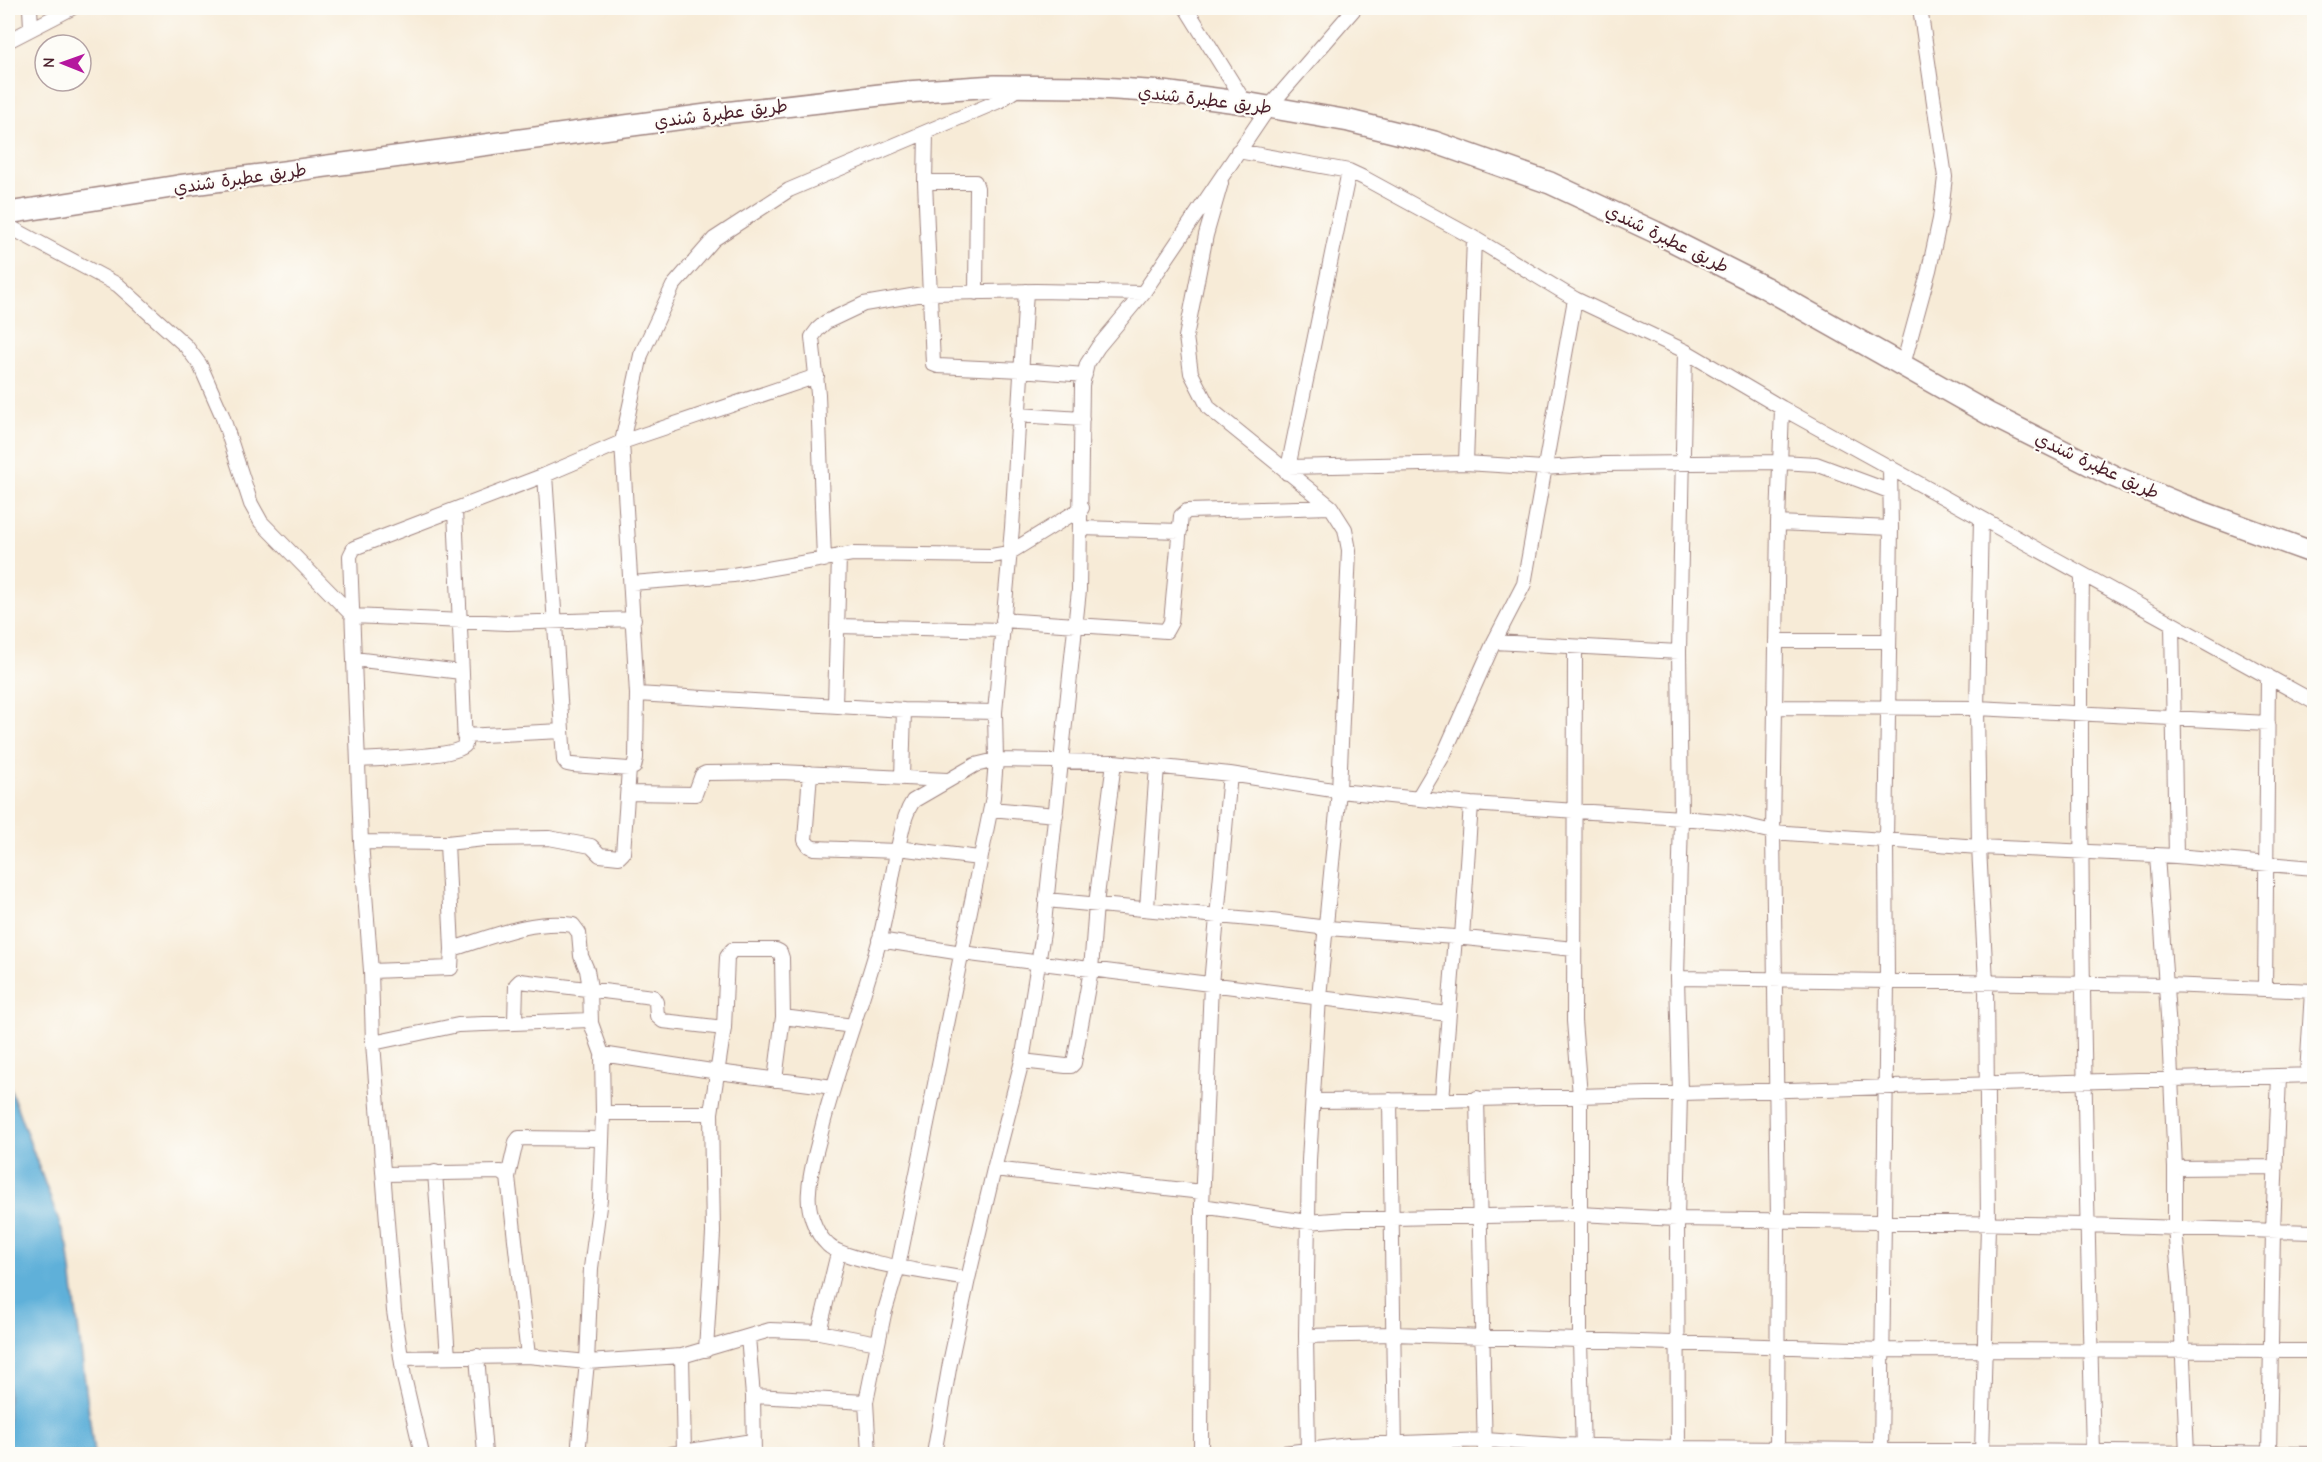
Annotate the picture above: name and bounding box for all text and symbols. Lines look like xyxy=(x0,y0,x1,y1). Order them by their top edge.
north arrow xyxy=(33,33,93,93)
text: N xyxy=(40,57,58,68)
street label: طريق عطبرة شندي xyxy=(1137,81,1273,121)
street label: طريق عطبرة شندي xyxy=(653,95,789,135)
street label: طريق عطبرة شندي xyxy=(172,159,308,201)
street label: طريق عطبرة شندي xyxy=(1601,200,1732,280)
street label: طريق عطبرة شندي xyxy=(2031,428,2162,506)

